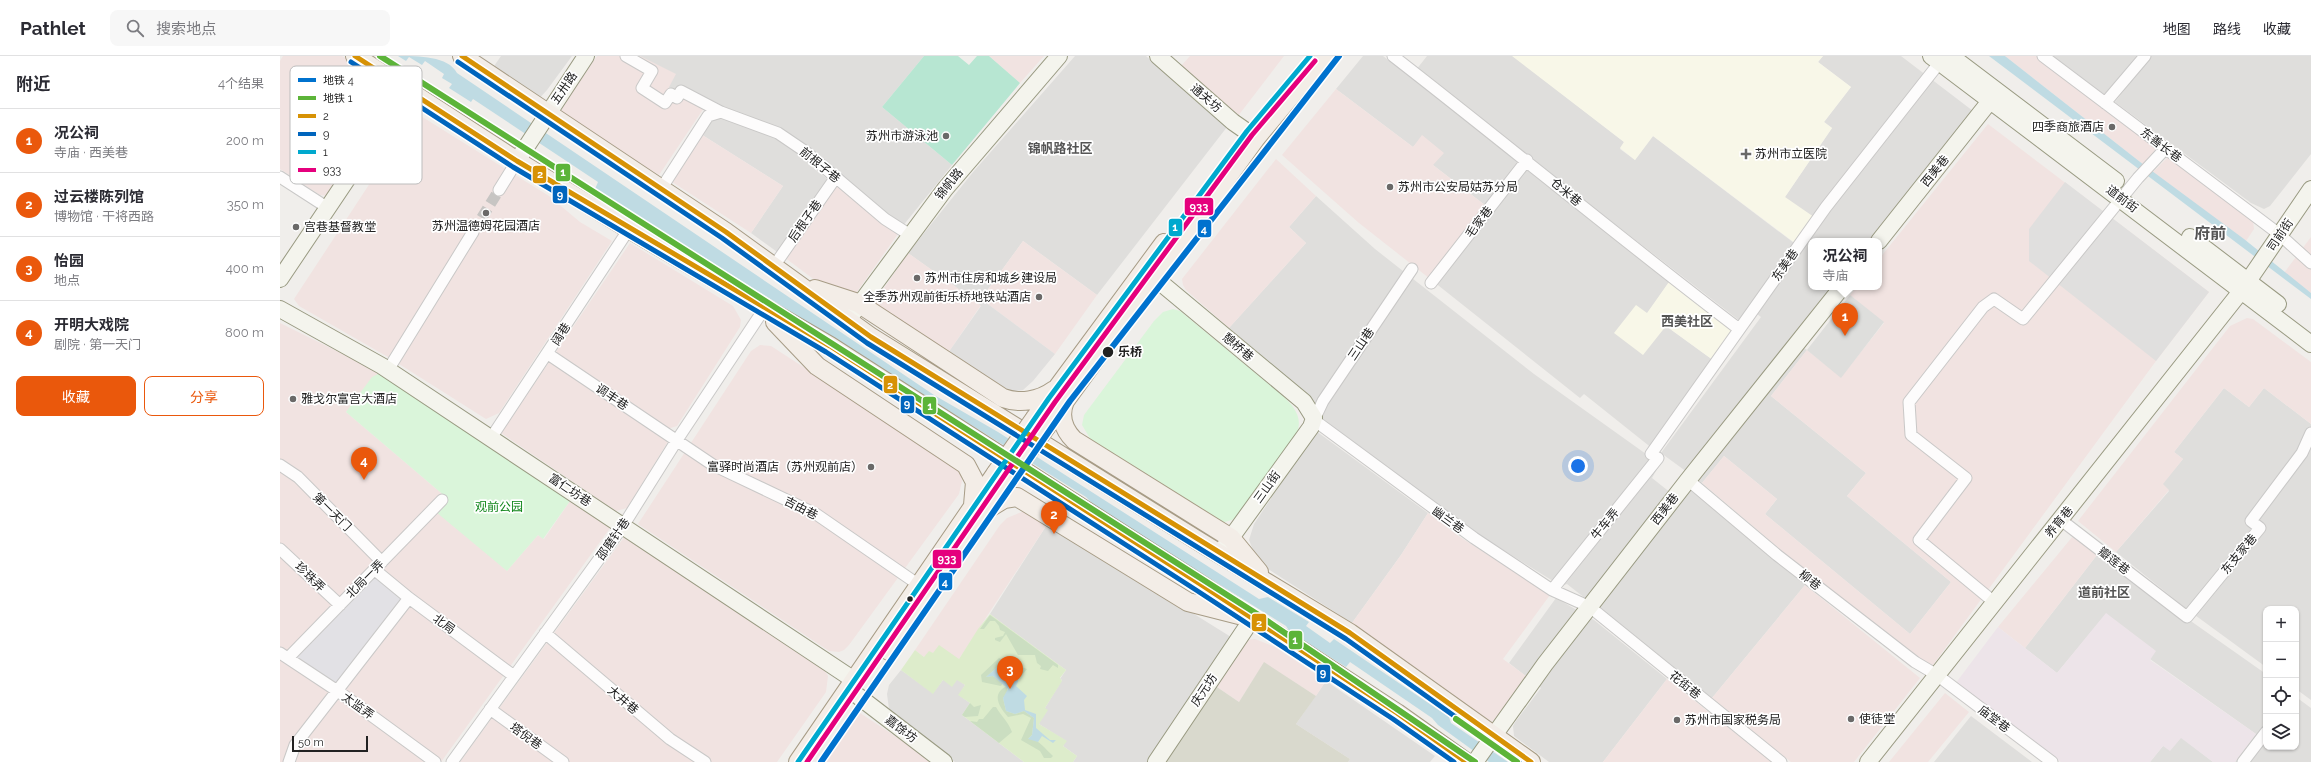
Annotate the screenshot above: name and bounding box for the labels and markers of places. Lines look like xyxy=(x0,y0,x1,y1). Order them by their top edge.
place label: 四季商旅酒店 xyxy=(2032,120,2104,134)
marker: 四季商旅酒店 xyxy=(2107,122,2117,132)
place label: 苏州市游泳池 xyxy=(866,129,938,143)
marker: 苏州市游泳池 xyxy=(941,131,951,141)
place label: 苏州市立医院 xyxy=(1755,147,1827,161)
marker: 苏州市立医院 xyxy=(1740,148,1752,160)
place label: 苏州市公安局姑苏分局 xyxy=(1398,180,1518,194)
marker: 苏州市公安局姑苏分局 xyxy=(1385,182,1395,192)
marker: 苏州温德姆花园酒店 xyxy=(481,208,491,218)
place label: 苏州温德姆花园酒店 xyxy=(432,219,540,233)
place label: 宫巷基督教堂 xyxy=(304,220,376,234)
marker: 宫巷基督教堂 xyxy=(291,222,301,232)
place label: 苏州市住房和城乡建设局 xyxy=(925,271,1057,285)
marker: 苏州市住房和城乡建设局 xyxy=(912,273,922,283)
place label: 全季苏州观前街乐桥地铁站酒店 xyxy=(863,290,1031,304)
marker: 全季苏州观前街乐桥地铁站酒店 xyxy=(1034,292,1044,302)
pin: 1 xyxy=(1832,303,1858,336)
marker: 乐桥 xyxy=(1101,345,1115,359)
place label: 乐桥 xyxy=(1118,345,1142,359)
place label: 雅戈尔富宫大酒店 xyxy=(301,392,397,406)
marker: 雅戈尔富宫大酒店 xyxy=(288,394,298,404)
pin: 4 xyxy=(351,447,377,480)
place label: 富驿时尚酒店（苏州观前店） xyxy=(707,460,863,474)
marker: 富驿时尚酒店（苏州观前店） xyxy=(866,462,876,472)
pin: 2 xyxy=(1041,501,1067,534)
unlabelled marker xyxy=(905,594,915,604)
pin: 3 xyxy=(997,656,1023,689)
place label: 使徒堂 xyxy=(1859,712,1895,726)
place label: 苏州市国家税务局 xyxy=(1685,713,1781,727)
marker: 使徒堂 xyxy=(1846,714,1856,724)
marker: 苏州市国家税务局 xyxy=(1672,715,1682,725)

